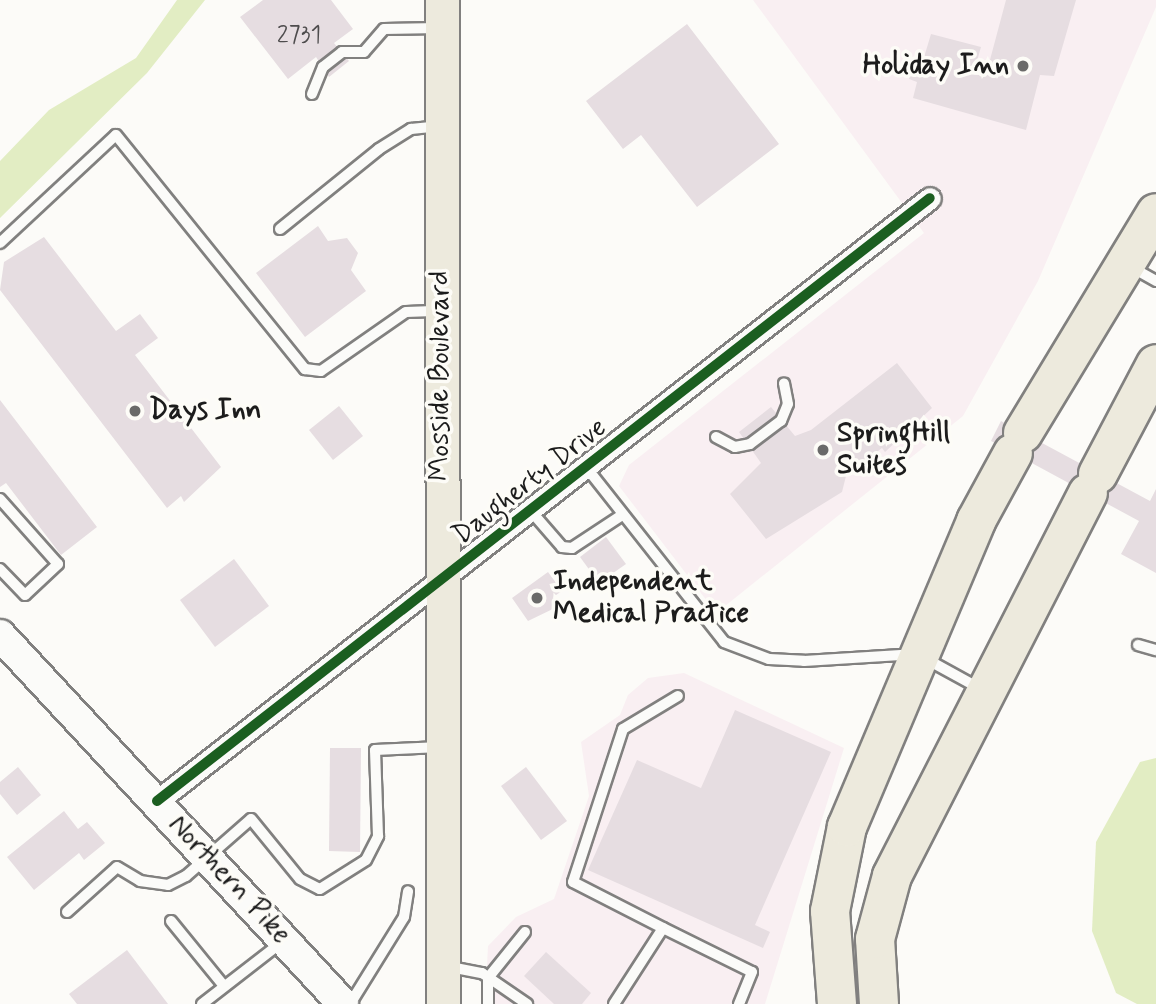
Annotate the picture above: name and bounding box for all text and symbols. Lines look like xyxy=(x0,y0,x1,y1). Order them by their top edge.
house number: 2731 xyxy=(277,22,321,50)
place label: Holiday Inn xyxy=(870,49,1009,83)
marker: Holiday Inn xyxy=(1015,58,1031,74)
street label: Mosside Boulevard xyxy=(424,270,458,482)
place label: Days Inn xyxy=(149,394,260,428)
marker: Days Inn xyxy=(127,403,143,419)
street label: Daugherty Drive xyxy=(446,411,614,553)
place label: SpringHill Suites xyxy=(837,417,950,483)
marker: SpringHill Suites xyxy=(815,442,831,458)
place label: Independent Medical Practice xyxy=(553,565,748,631)
marker: Independent Medical Practice xyxy=(527,588,547,608)
street label: Northern Pike xyxy=(161,809,297,951)

